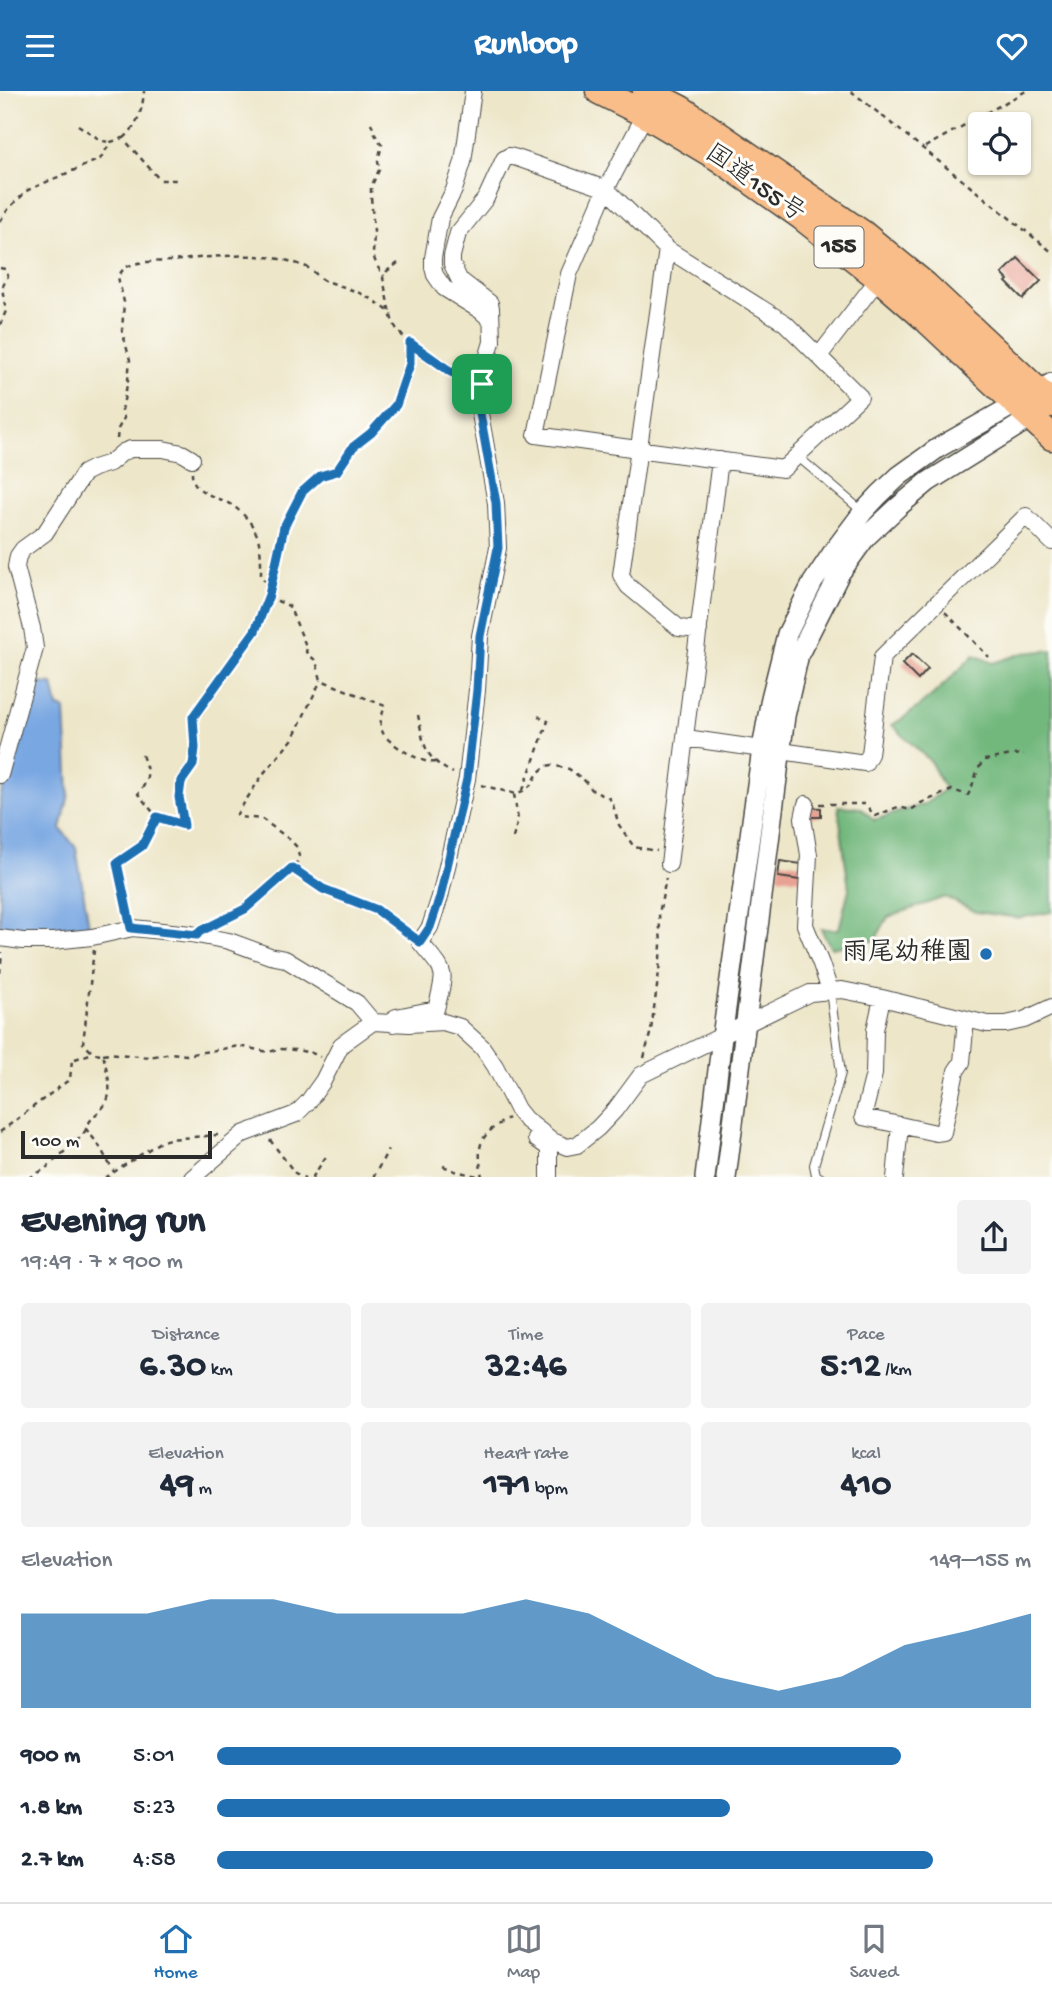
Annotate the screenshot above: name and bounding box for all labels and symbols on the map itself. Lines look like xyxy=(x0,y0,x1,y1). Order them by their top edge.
street label: 国道155号 xyxy=(698,138,811,231)
road number: 155 xyxy=(814,227,864,267)
pin xyxy=(452,354,512,414)
place label: 雨尾幼稚園 xyxy=(842,937,972,970)
marker: 雨尾幼稚園 xyxy=(978,946,994,962)
scale bar xyxy=(21,1129,212,1160)

